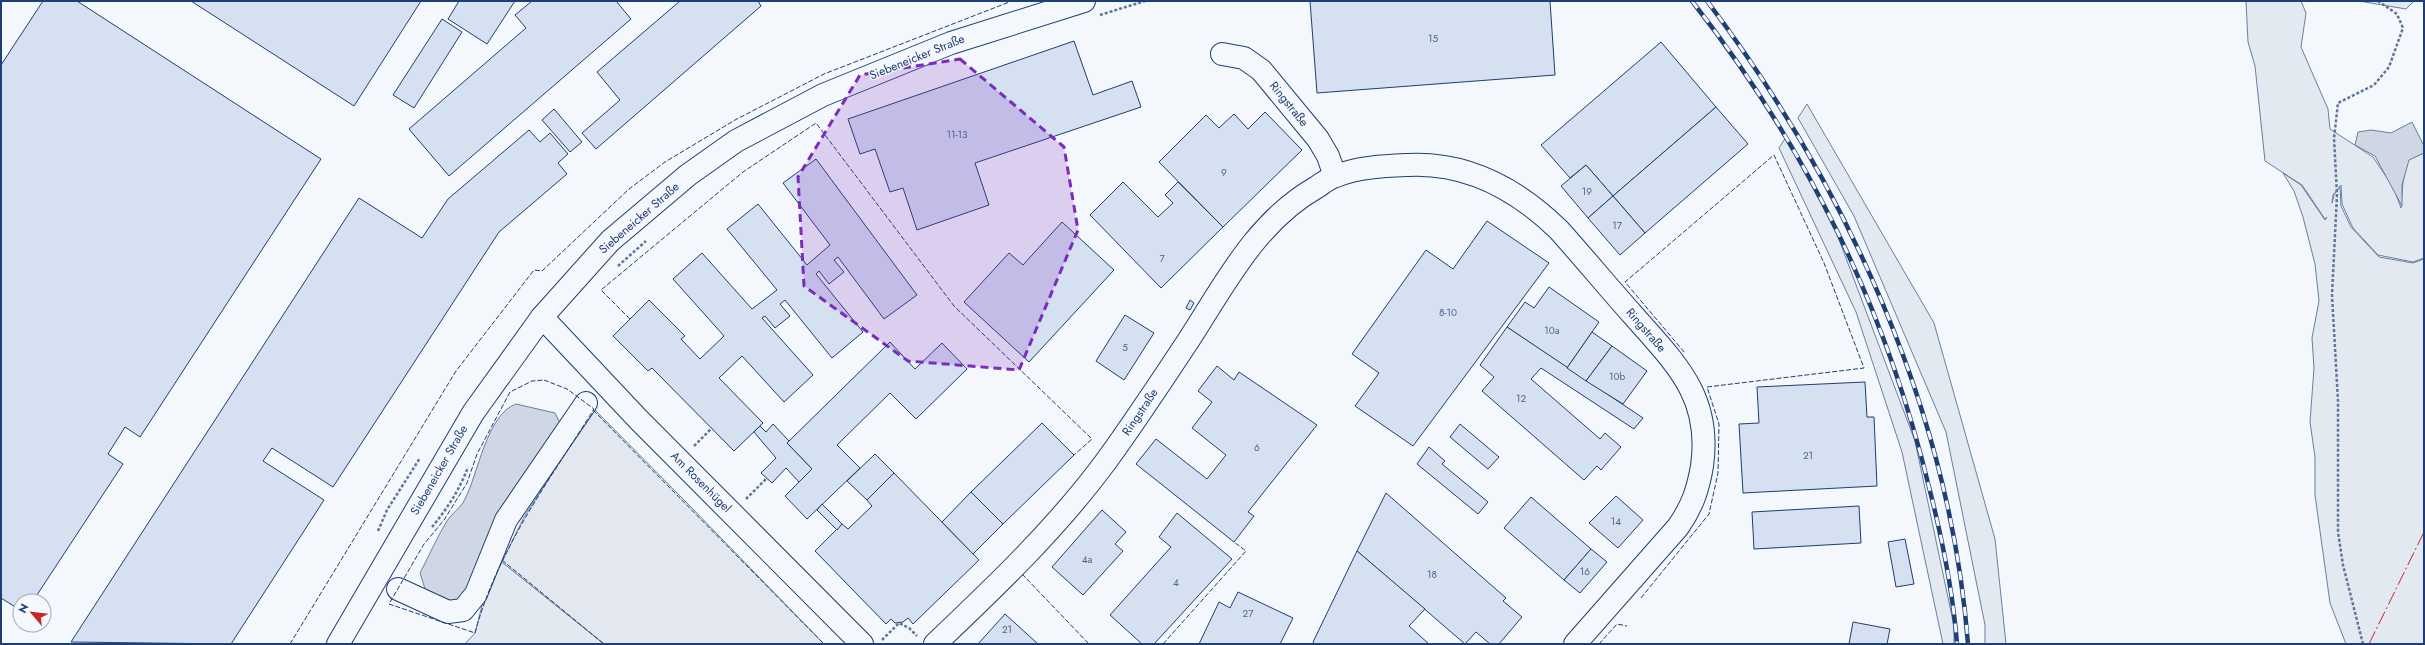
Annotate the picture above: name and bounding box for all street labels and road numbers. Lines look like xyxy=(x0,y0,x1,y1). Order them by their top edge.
street label: Siebeneicker Straße xyxy=(867,30,967,84)
street label: Ringstraße xyxy=(1265,78,1313,130)
street label: Siebeneicker Straße xyxy=(595,178,683,258)
street label: Ringstraße xyxy=(1622,304,1670,356)
street label: Ringstraße xyxy=(1118,385,1162,439)
street label: Siebeneicker Straße xyxy=(406,422,472,518)
street label: Am Rosenhügel xyxy=(666,447,736,517)

